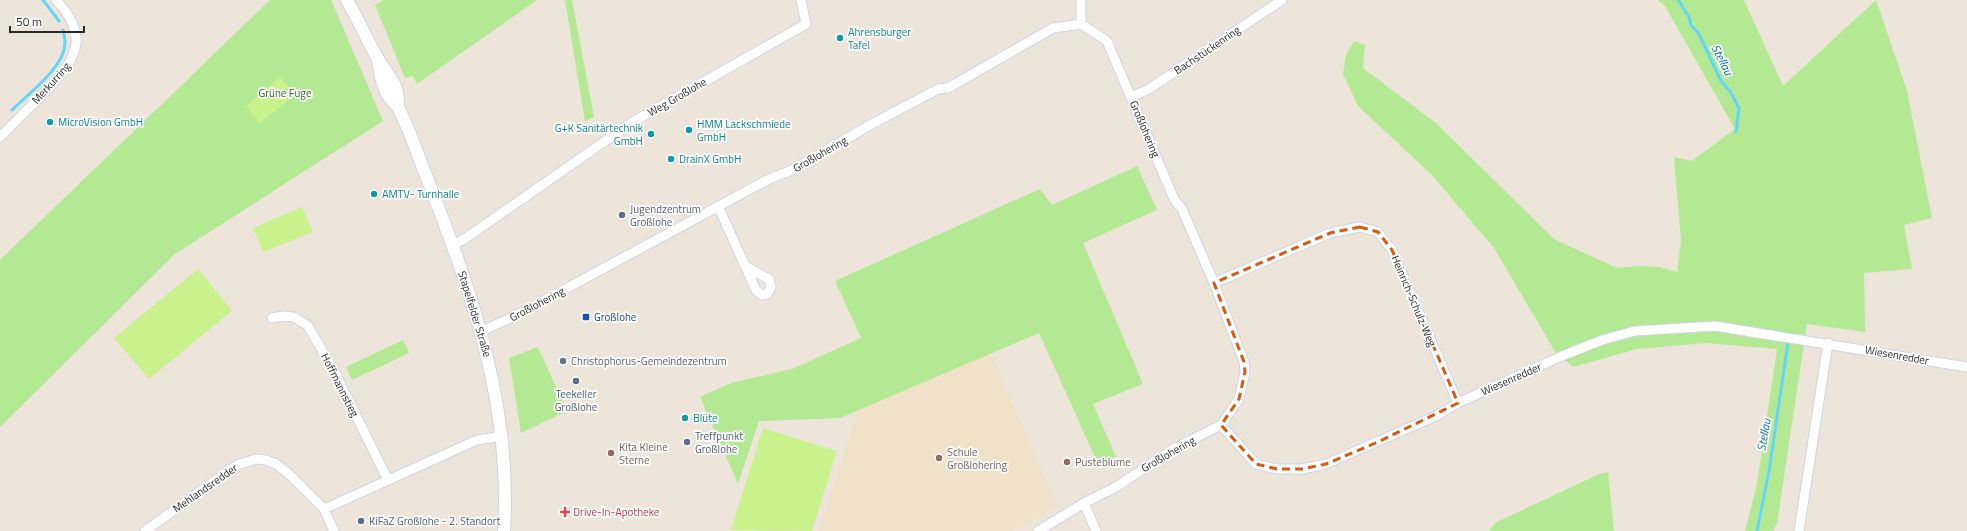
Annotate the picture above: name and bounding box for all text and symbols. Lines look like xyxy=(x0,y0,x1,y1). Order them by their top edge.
scale bar xyxy=(10,8,84,34)
text: 50 m xyxy=(16,12,42,31)
street label: Bachstückenring xyxy=(1171,22,1244,78)
place label: Ahrensburger Tafel xyxy=(848,24,911,53)
marker: Ahrensburger Tafel xyxy=(835,33,845,43)
water label: Stellau xyxy=(1707,41,1739,79)
street label: Merkurring xyxy=(28,58,74,107)
street label: Weg Großlohe xyxy=(645,73,710,120)
park label: Grüne Fuge xyxy=(259,85,312,101)
street label: Großlohering xyxy=(1126,98,1164,160)
place label: MicroVision GmbH xyxy=(58,114,143,130)
place label: HMM Lackschmiede GmbH xyxy=(697,116,791,145)
marker: MicroVision GmbH xyxy=(45,117,55,127)
place label: G+K Sanitärtechnik GmbH xyxy=(555,120,644,149)
marker: HMM Lackschmiede GmbH xyxy=(684,125,694,135)
marker: G+K Sanitärtechnik GmbH xyxy=(646,129,656,139)
street label: Großlohering xyxy=(790,132,850,176)
place label: DrainX GmbH xyxy=(679,151,741,167)
marker: DrainX GmbH xyxy=(666,154,676,164)
place label: AMTV- Turnhalle xyxy=(382,186,460,202)
marker: AMTV- Turnhalle xyxy=(369,189,379,199)
place label: Jugendzentrum Großlohe xyxy=(630,201,701,230)
marker: Jugendzentrum Großlohe xyxy=(617,210,627,220)
street label: Heinrich-Schulz-Weg xyxy=(1388,253,1441,349)
street label: Stapelfelder Straße xyxy=(454,269,496,359)
street label: Großlohering xyxy=(507,283,568,325)
place label: Großlohe xyxy=(594,309,637,325)
marker: Großlohe xyxy=(581,312,591,322)
street label: Wiesenredder xyxy=(1864,342,1930,369)
street label: Hoffmannstieg xyxy=(317,350,363,420)
place label: Christophorus-Gemeindezentrum xyxy=(571,353,727,369)
marker: Christophorus-Gemeindezentrum xyxy=(558,356,568,366)
street label: Wiesenredder xyxy=(1478,358,1544,399)
marker: Teekeller Großlohe xyxy=(571,376,581,386)
place label: Teekeller Großlohe xyxy=(555,386,598,415)
place label: Blüte xyxy=(693,410,718,426)
marker: Blüte xyxy=(680,413,690,423)
water label: Stellau xyxy=(1751,416,1776,453)
place label: Treffpunkt Großlohe xyxy=(695,428,743,457)
street label: Großlohering xyxy=(1138,432,1198,476)
marker: Treffpunkt Großlohe xyxy=(682,437,692,447)
place label: Kita Kleine Sterne xyxy=(619,439,668,468)
place label: Schule Großlohering xyxy=(947,444,1008,473)
marker: Kita Kleine Sterne xyxy=(606,448,616,458)
marker: Schule Großlohering xyxy=(934,453,944,463)
place label: Pusteblume xyxy=(1075,454,1131,470)
marker: Pusteblume xyxy=(1062,457,1072,467)
street label: Mehlandsredder xyxy=(169,460,241,516)
place label: Drive-In-Apotheke xyxy=(573,504,660,520)
marker: Drive-In-Apotheke xyxy=(560,507,570,517)
place label: KiFaZ Großlohe - 2. Standort xyxy=(369,513,501,529)
marker: KiFaZ Großlohe - 2. Standort xyxy=(356,516,366,526)

